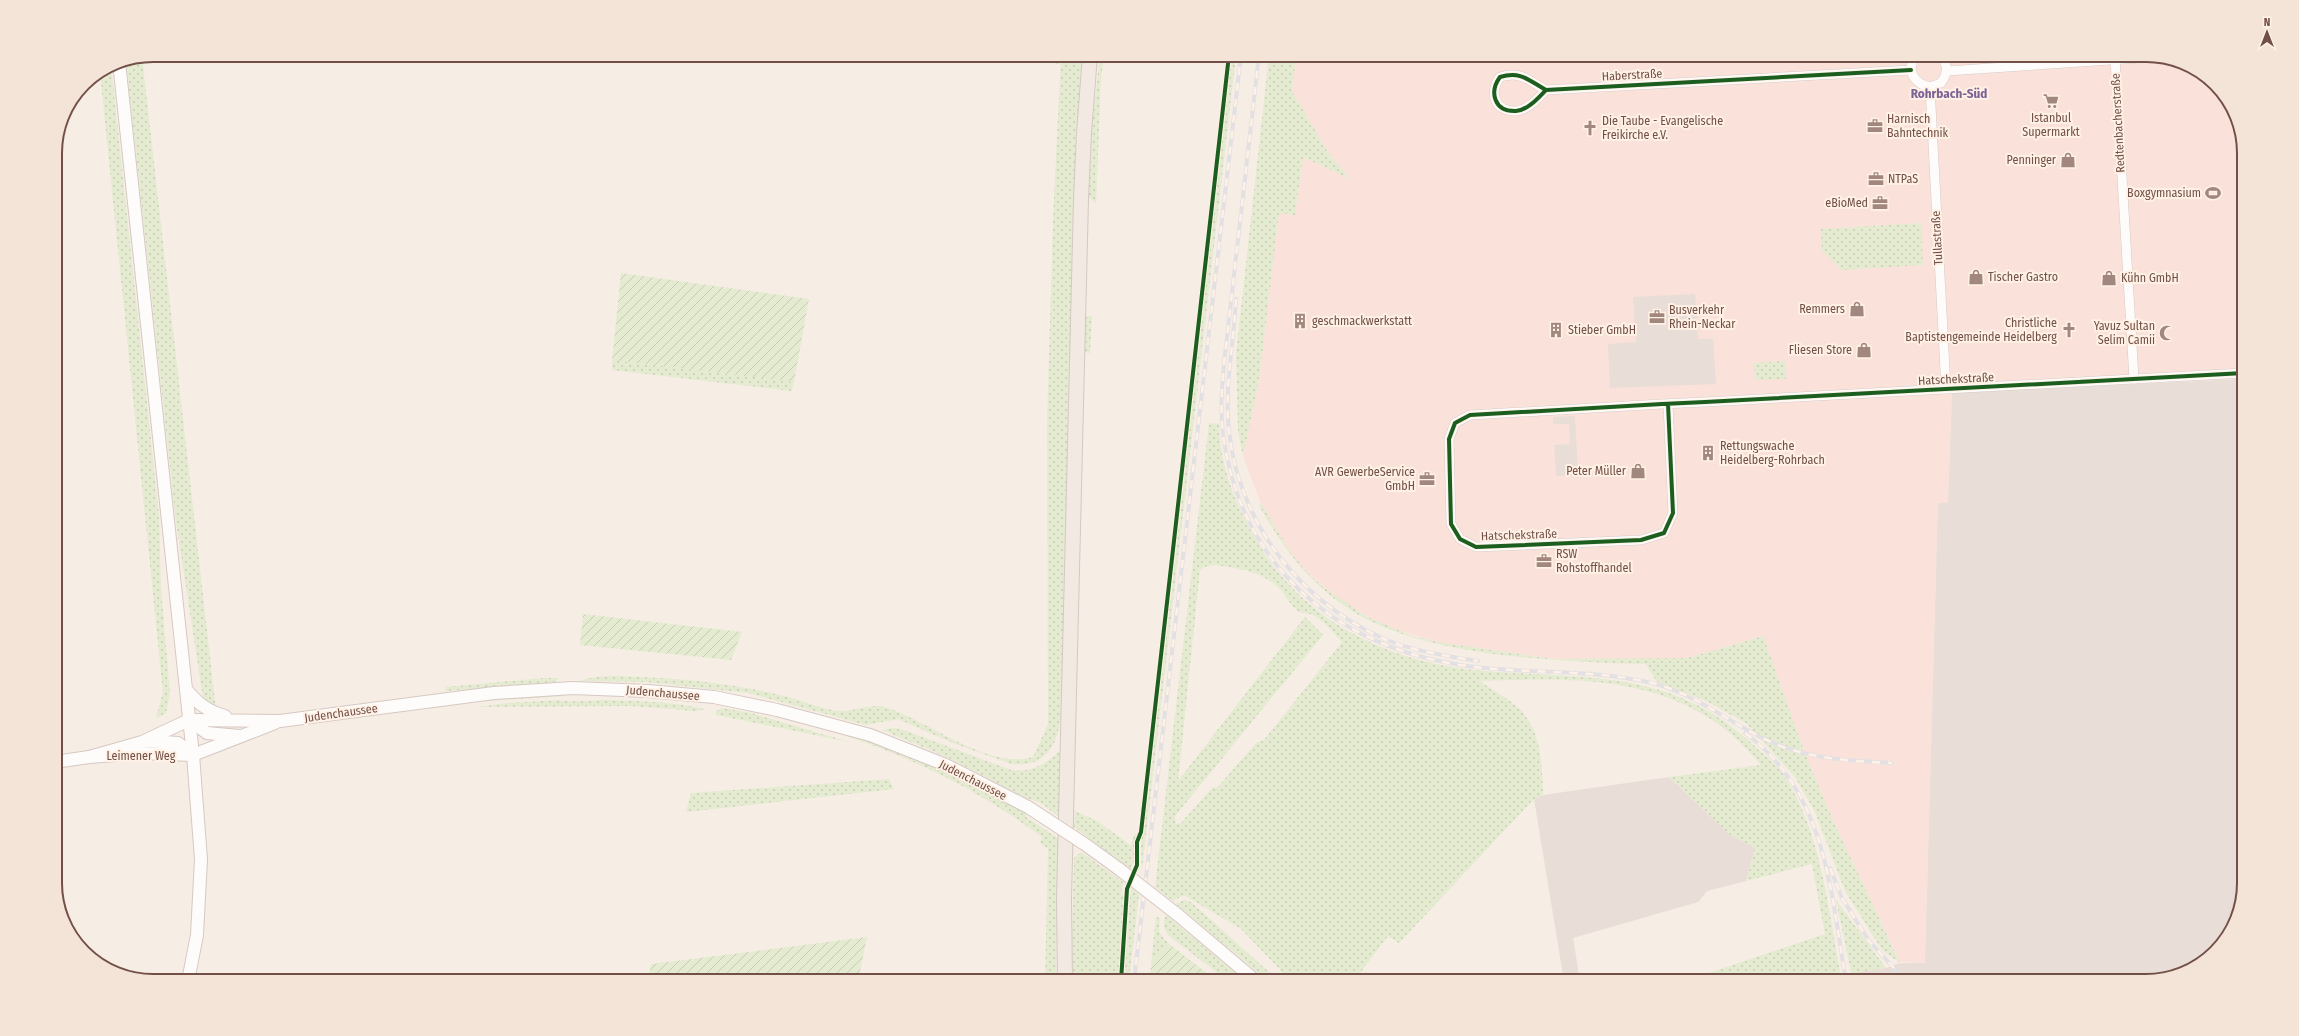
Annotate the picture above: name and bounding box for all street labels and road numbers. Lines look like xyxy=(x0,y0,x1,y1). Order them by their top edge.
street label: Haberstraße xyxy=(1601,66,1663,84)
street label: Redtenbacherstraße xyxy=(2108,73,2128,173)
street label: Tullastraße xyxy=(1929,210,1945,266)
street label: Hatschekstraße xyxy=(1918,370,1994,388)
street label: Hatschekstraße xyxy=(1481,527,1557,543)
street label: Judenchaussee xyxy=(626,683,700,703)
street label: Judenchaussee xyxy=(303,701,379,725)
street label: Leimener Weg xyxy=(107,749,176,763)
street label: Judenchaussee xyxy=(937,757,1009,803)

